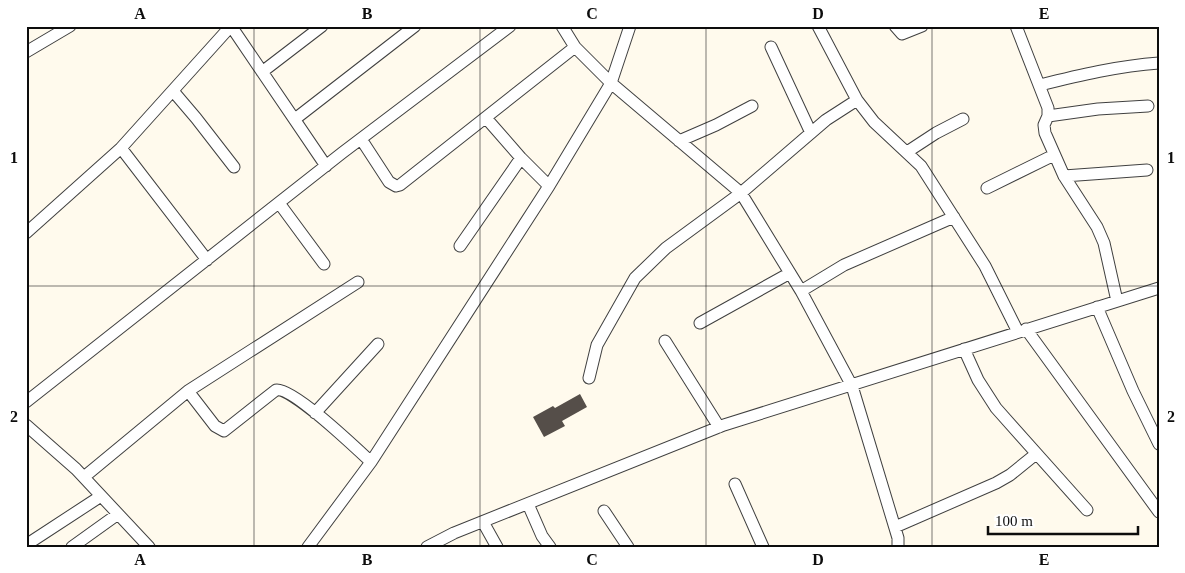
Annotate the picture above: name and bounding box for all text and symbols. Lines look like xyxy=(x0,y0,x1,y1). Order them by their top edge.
text: A xyxy=(134,5,146,22)
text: B xyxy=(362,5,373,22)
text: C xyxy=(586,5,598,22)
text: D xyxy=(812,5,824,22)
text: E xyxy=(1039,5,1049,22)
text: 1 xyxy=(10,149,18,166)
text: 1 xyxy=(1167,149,1175,166)
text: 2 xyxy=(10,408,18,425)
text: 2 xyxy=(1167,408,1175,425)
scale bar xyxy=(988,503,1138,535)
text: 100 m xyxy=(995,513,1033,529)
text: A xyxy=(134,551,146,568)
text: B xyxy=(362,551,373,568)
text: C xyxy=(586,551,598,568)
text: D xyxy=(812,551,824,568)
text: E xyxy=(1039,551,1049,568)

